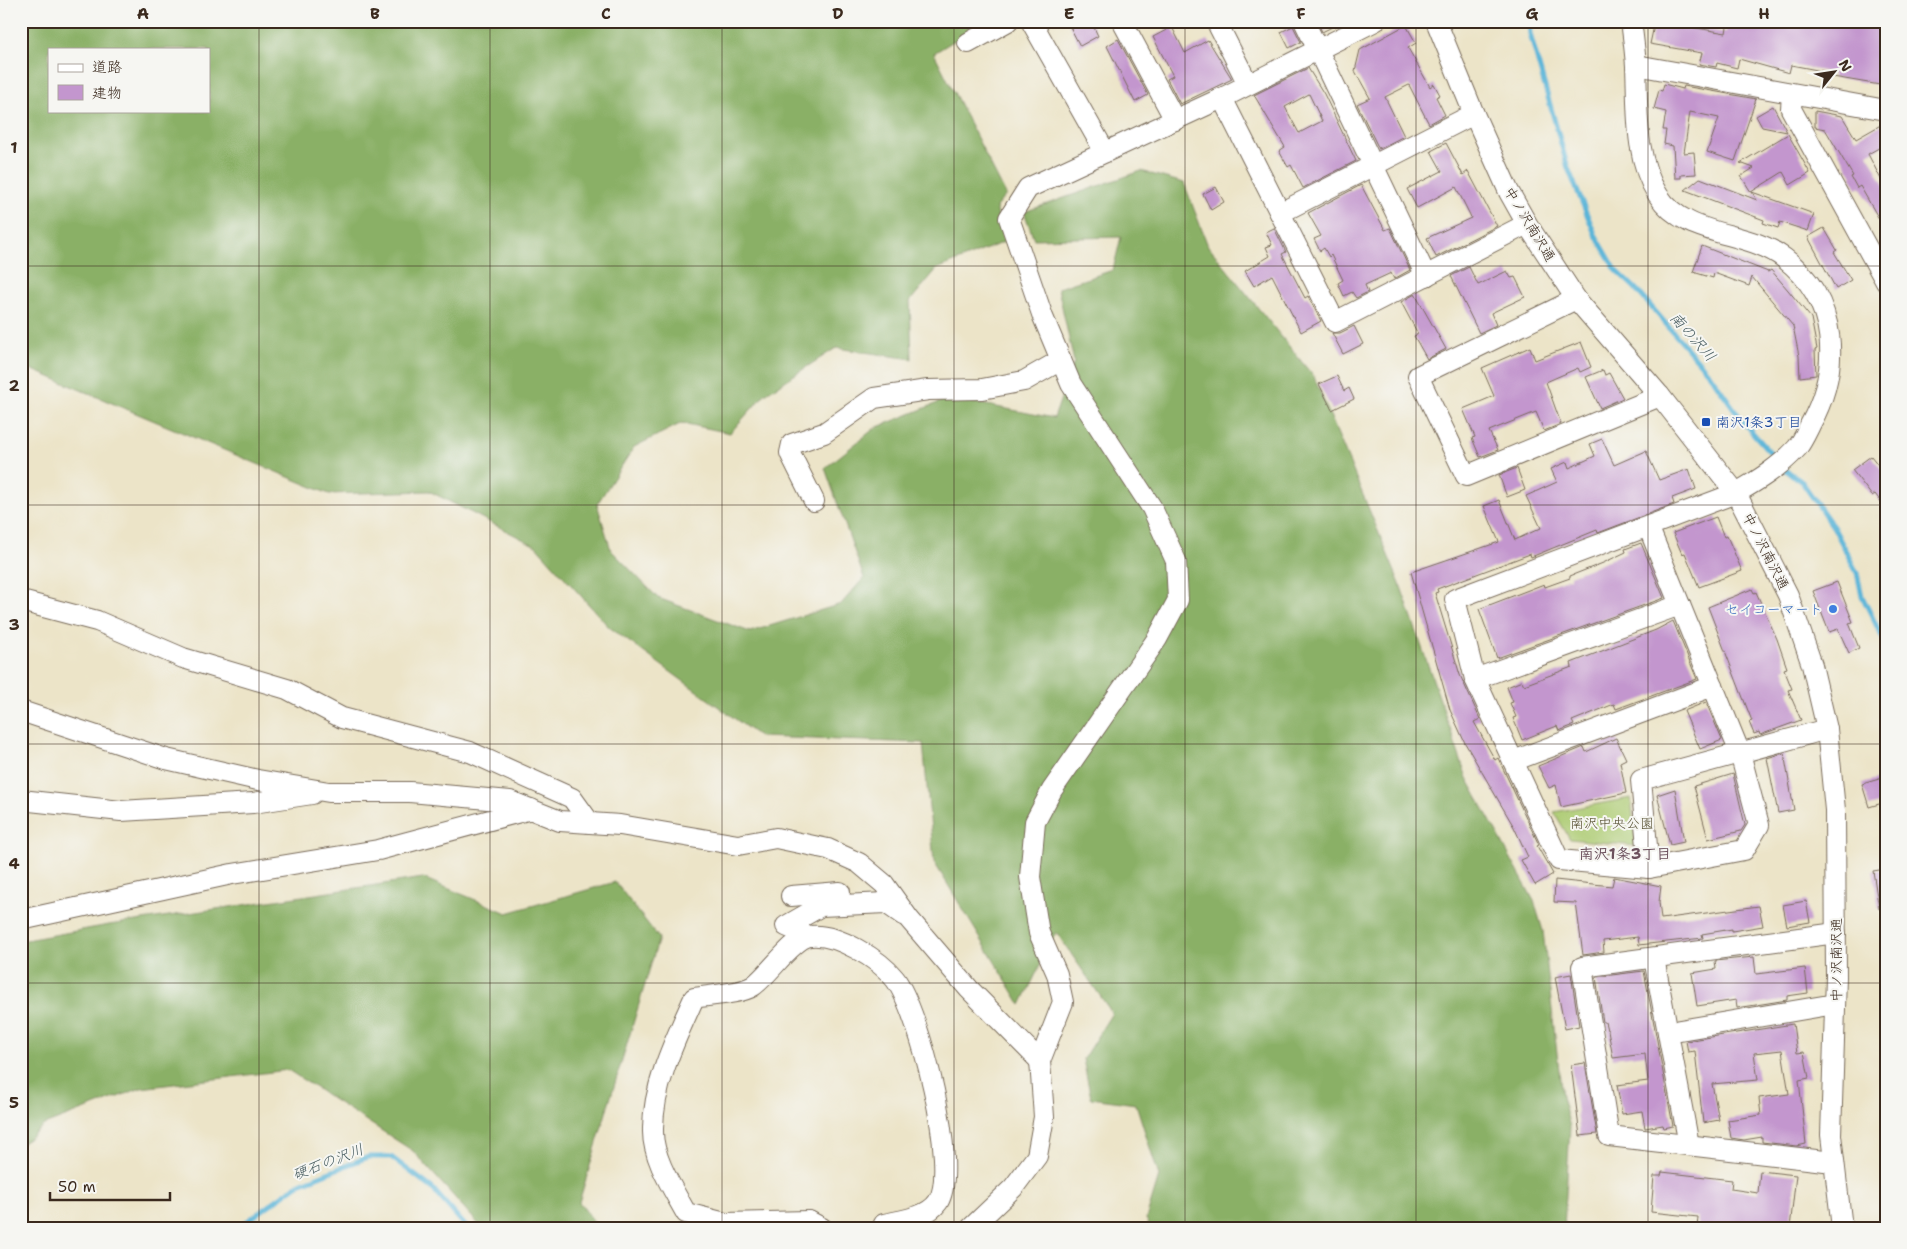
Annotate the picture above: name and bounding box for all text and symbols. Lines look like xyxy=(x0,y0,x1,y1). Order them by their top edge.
text: A xyxy=(137,3,149,24)
text: B xyxy=(370,3,380,24)
text: C xyxy=(601,3,611,24)
text: D xyxy=(832,3,844,24)
text: E xyxy=(1064,3,1074,24)
text: F xyxy=(1296,3,1306,24)
text: G xyxy=(1526,3,1539,24)
text: H xyxy=(1758,3,1770,24)
legend xyxy=(48,48,210,112)
north arrow xyxy=(1810,48,1860,98)
text: N xyxy=(1835,56,1856,75)
text: 道路 xyxy=(92,57,122,77)
text: 建物 xyxy=(92,83,122,103)
text: 1 xyxy=(10,137,18,158)
street label: 中ノ沢南沢通 xyxy=(1501,183,1559,265)
water label: 南の沢川 xyxy=(1665,308,1721,366)
text: 2 xyxy=(8,375,20,396)
place label: 南沢1条3丁目 xyxy=(1716,413,1802,431)
marker: 南沢1条3丁目 xyxy=(1700,416,1712,428)
street label: 中ノ沢南沢通 xyxy=(1739,509,1793,593)
place label: セイコーマート xyxy=(1725,600,1823,618)
marker: セイコーマート xyxy=(1827,603,1839,615)
text: 3 xyxy=(8,614,20,635)
park label: 南沢中央公園 xyxy=(1570,814,1654,832)
district label: 南沢1条3丁目 xyxy=(1579,844,1671,864)
text: 4 xyxy=(8,853,20,874)
street label: 中ノ沢南沢通 xyxy=(1827,918,1845,1002)
text: 5 xyxy=(9,1092,19,1113)
water label: 硬石の沢川 xyxy=(289,1139,367,1185)
scale bar xyxy=(50,1169,170,1201)
text: 50 m xyxy=(58,1177,96,1197)

